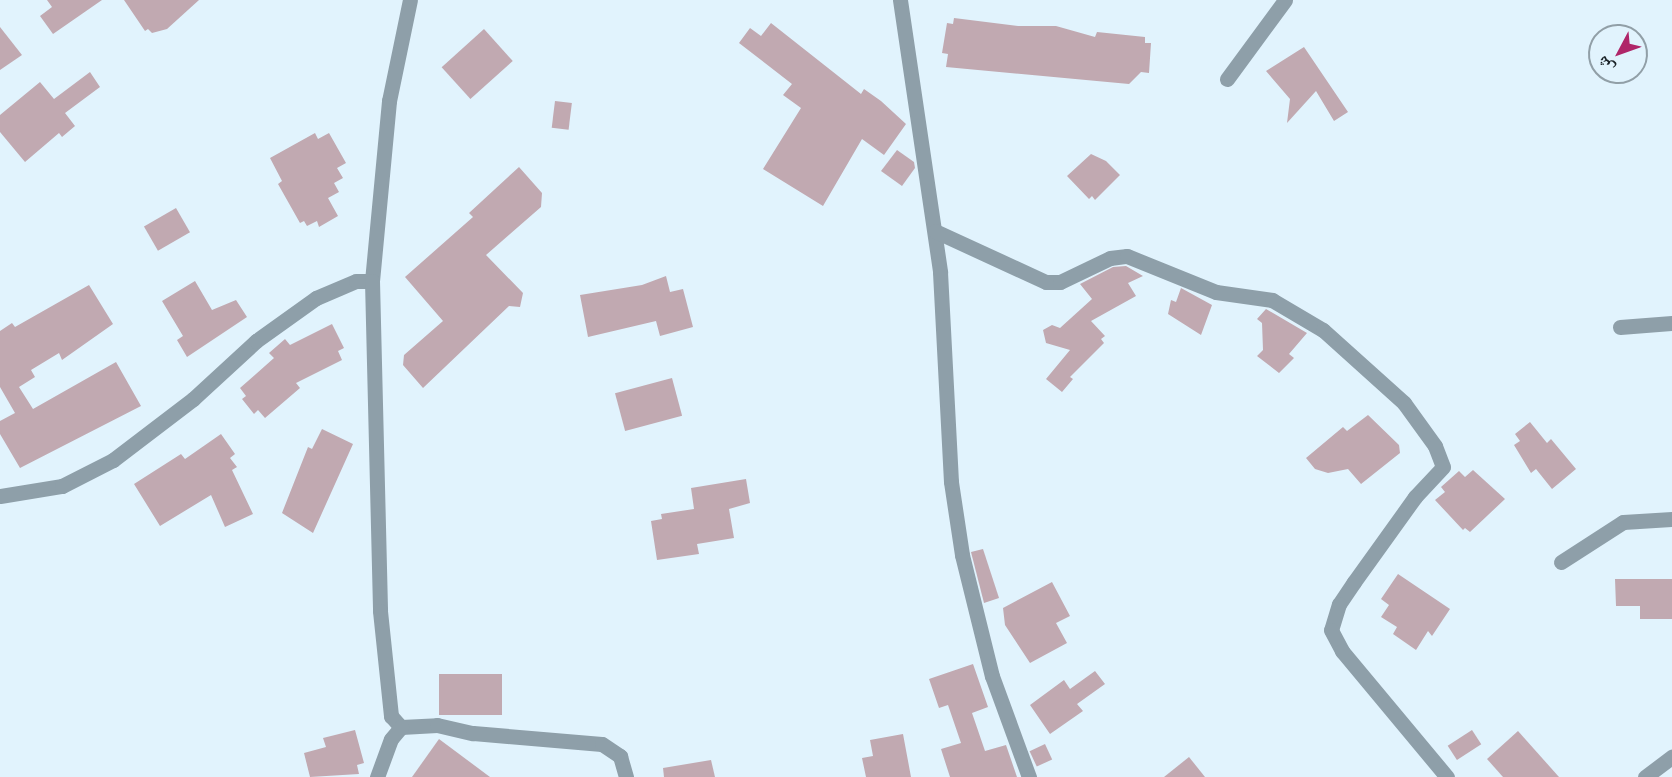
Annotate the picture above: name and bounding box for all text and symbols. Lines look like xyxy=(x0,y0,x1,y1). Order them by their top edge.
north arrow xyxy=(1588,24,1648,84)
text: ش xyxy=(1591,51,1620,79)

